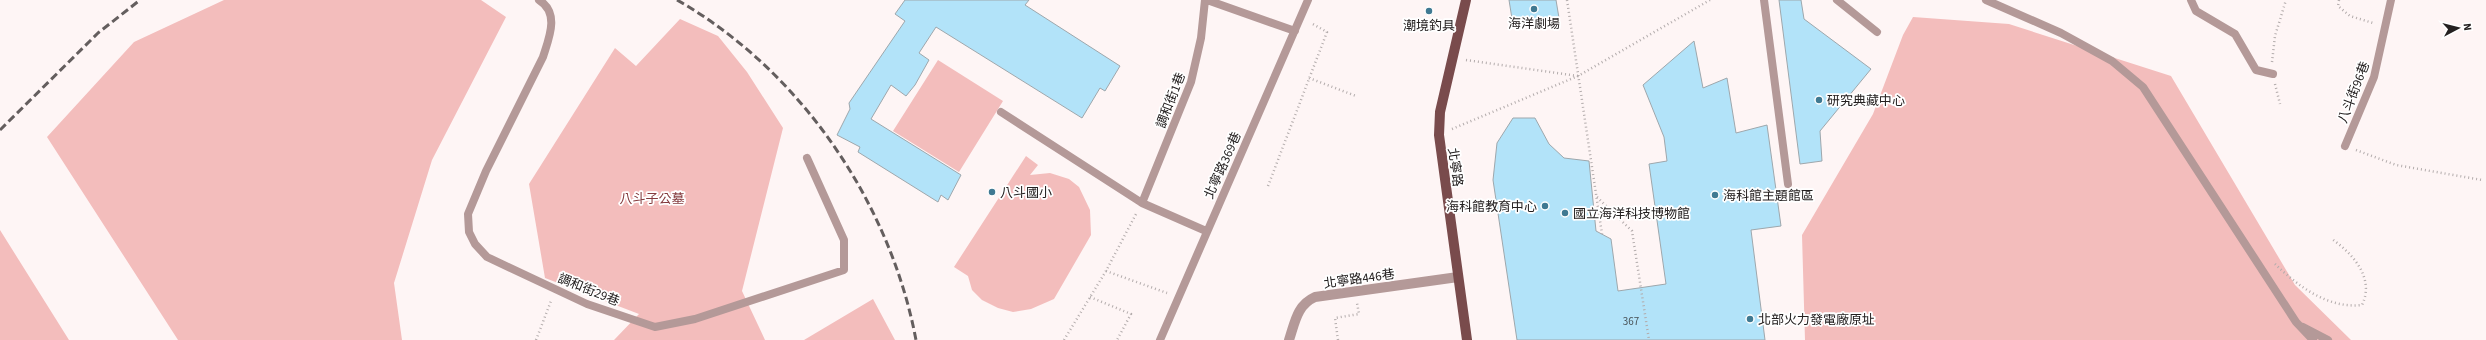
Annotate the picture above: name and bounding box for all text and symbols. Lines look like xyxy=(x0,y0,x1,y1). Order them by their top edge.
marker: 海洋劇場 xyxy=(1529,4,1539,14)
marker: 潮境釣具 xyxy=(1424,6,1434,16)
north arrow xyxy=(2438,8,2478,48)
place label: 海洋劇場 xyxy=(1508,15,1560,33)
place label: 潮境釣具 xyxy=(1403,17,1455,35)
text: N xyxy=(2460,22,2475,31)
street label: 八斗街96巷 xyxy=(2334,59,2374,126)
street label: 調和街1巷 xyxy=(1152,70,1190,131)
place label: 研究典藏中心 xyxy=(1827,92,1905,110)
marker: 研究典藏中心 xyxy=(1814,95,1824,105)
street label: 北寧路369巷 xyxy=(1200,129,1246,202)
street label: 北寧路 xyxy=(1443,147,1467,188)
place label: 八斗國小 xyxy=(1000,184,1052,202)
marker: 八斗國小 xyxy=(987,187,997,197)
place label: 海科館主題館區 xyxy=(1723,187,1814,205)
park label: 八斗子公墓 xyxy=(619,190,685,208)
marker: 海科館主題館區 xyxy=(1710,190,1720,200)
place label: 海科館教育中心 xyxy=(1446,198,1537,216)
marker: 海科館教育中心 xyxy=(1540,201,1550,211)
place label: 國立海洋科技博物館 xyxy=(1573,205,1690,223)
marker: 國立海洋科技博物館 xyxy=(1560,208,1570,218)
street label: 北寧路446巷 xyxy=(1323,265,1396,293)
street label: 調和街29巷 xyxy=(555,269,622,310)
place label: 北部火力發電廠原址 xyxy=(1758,311,1875,329)
house number: 367 xyxy=(1623,314,1639,329)
marker: 北部火力發電廠原址 xyxy=(1745,314,1755,324)

